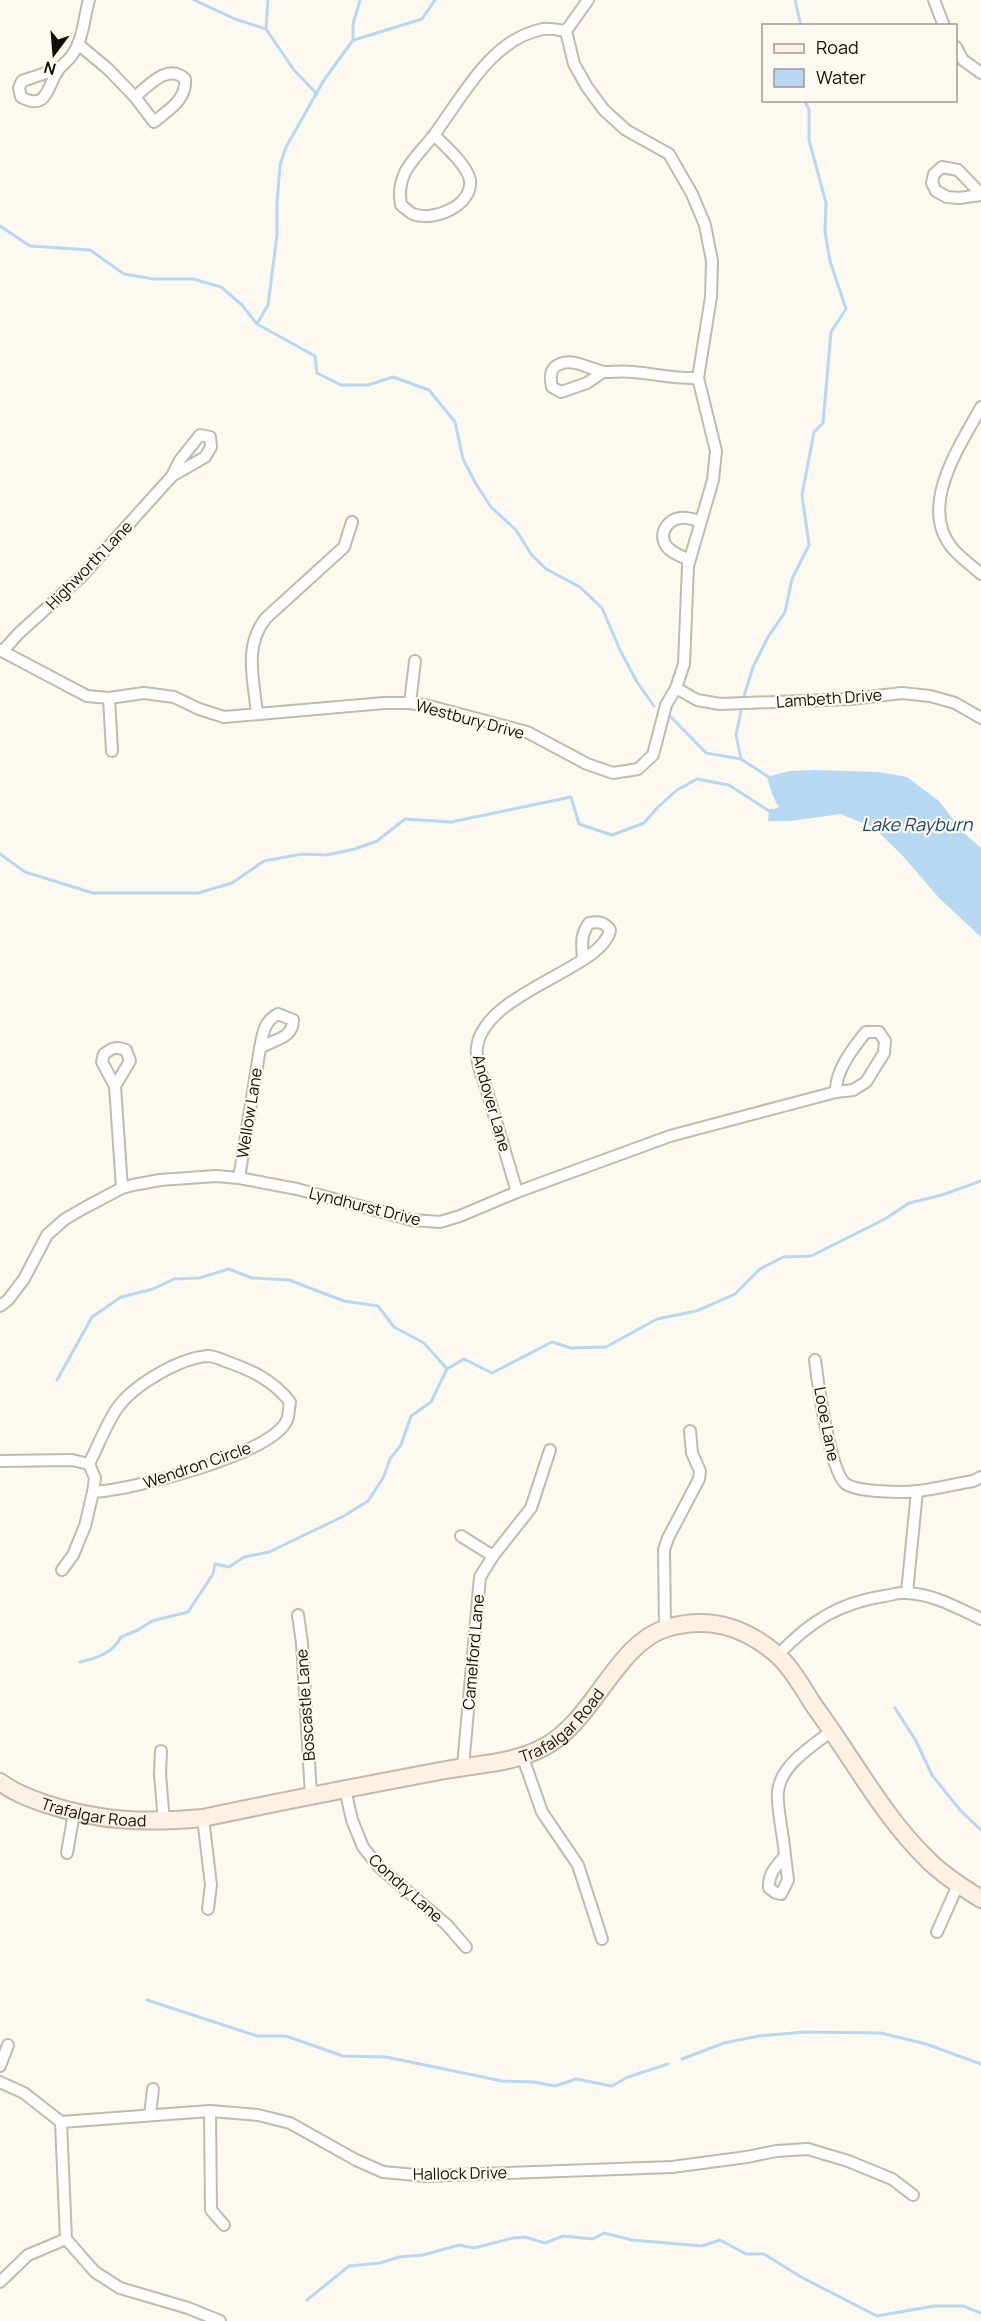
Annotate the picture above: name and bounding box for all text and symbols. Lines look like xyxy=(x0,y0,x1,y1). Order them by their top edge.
north arrow xyxy=(24,24,84,84)
legend xyxy=(762,24,957,102)
text: Road xyxy=(816,35,859,59)
text: N xyxy=(41,56,58,81)
text: Water xyxy=(816,65,866,89)
street label: Highworth Lane xyxy=(41,516,137,614)
street label: Lambeth Drive xyxy=(775,683,883,713)
street label: Westbury Drive xyxy=(413,694,527,744)
water label: Lake Rayburn xyxy=(862,812,974,836)
street label: Andover Lane xyxy=(468,1052,516,1154)
street label: Wellow Lane xyxy=(231,1066,267,1160)
street label: Lyndhurst Drive xyxy=(307,1181,423,1231)
street label: Looe Lane xyxy=(809,1385,845,1463)
street label: Wendron Circle xyxy=(140,1436,254,1494)
street label: Camelford Lane xyxy=(457,1593,489,1711)
street label: Boscastle Lane xyxy=(290,1648,320,1762)
street label: Trafalgar Road xyxy=(516,1684,609,1767)
street label: Trafalgar Road xyxy=(38,1792,147,1832)
street label: Condry Lane xyxy=(364,1849,448,1927)
street label: Hallock Drive xyxy=(413,2161,507,2185)

